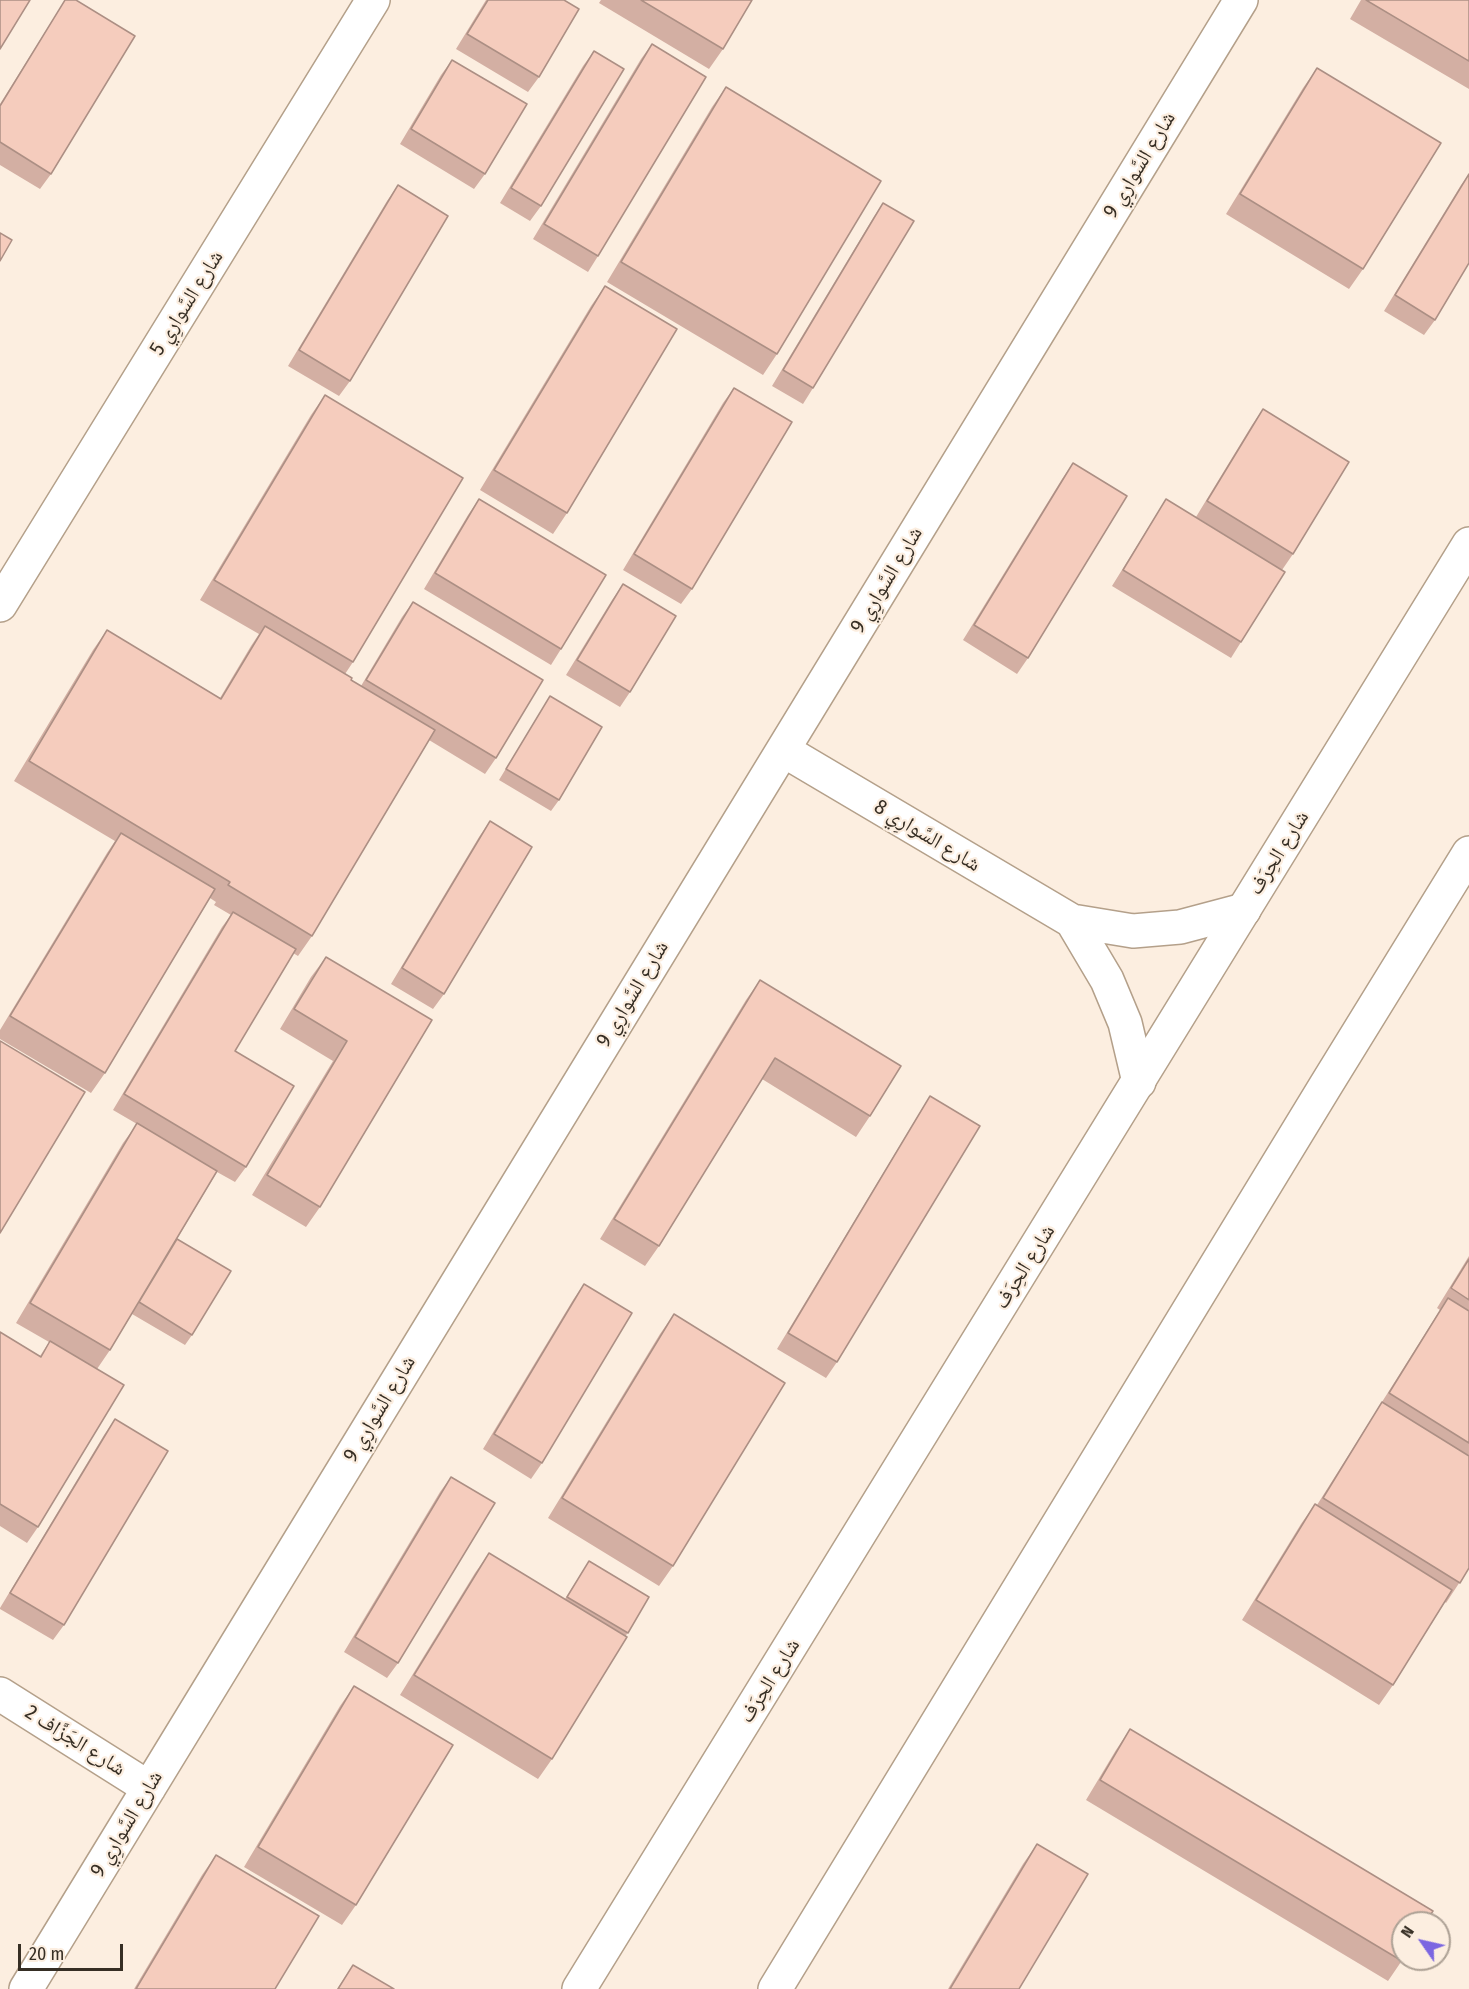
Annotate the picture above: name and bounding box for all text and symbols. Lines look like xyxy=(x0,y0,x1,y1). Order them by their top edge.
street label: شارع السَّوارِي 9 xyxy=(1098,107,1182,223)
street label: شارع السَّوارِي 5 xyxy=(145,246,229,360)
street label: شارع السَّوارِي 9 xyxy=(845,522,929,638)
street label: شارع السَّوارِي 8 xyxy=(869,794,985,878)
street label: شارع الحِرَف xyxy=(1243,806,1315,900)
street label: شارع السَّوارِي 9 xyxy=(591,936,675,1052)
street label: شارع الحِرَف xyxy=(989,1220,1061,1314)
street label: شارع السَّوارِي 9 xyxy=(338,1351,422,1467)
street label: شارع الحِرَف xyxy=(734,1634,806,1728)
street label: شارع الجَزَّاف 2 xyxy=(20,1700,130,1782)
street label: شارع السَّوارِي 9 xyxy=(85,1766,169,1882)
north arrow xyxy=(1391,1911,1451,1971)
text: N xyxy=(1397,1922,1418,1941)
scale bar xyxy=(21,1932,126,1970)
text: 20 m xyxy=(29,1943,64,1965)

